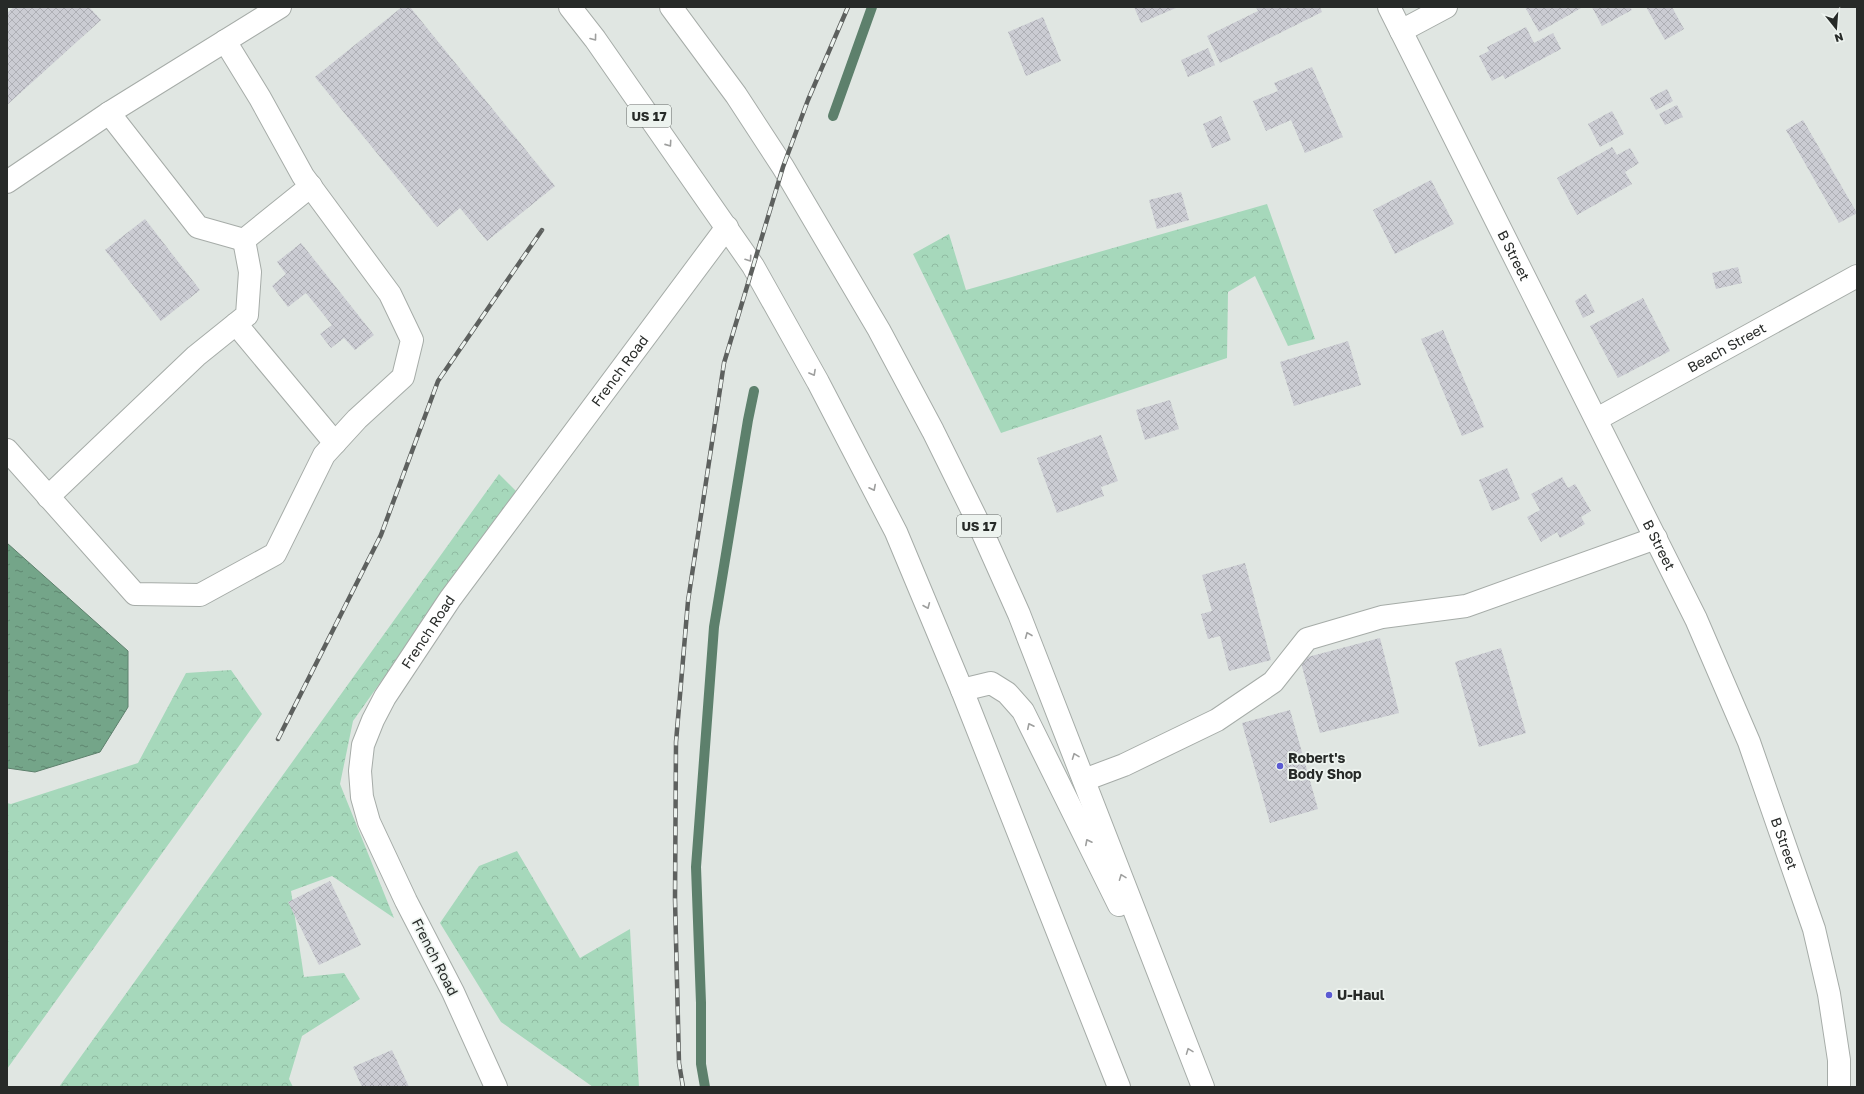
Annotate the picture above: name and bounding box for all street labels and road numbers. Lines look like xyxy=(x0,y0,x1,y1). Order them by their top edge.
road number: US 17 xyxy=(627,105,671,127)
street label: B Street xyxy=(1494,227,1534,283)
street label: Beach Street xyxy=(1684,319,1769,376)
street label: French Road xyxy=(587,332,652,410)
road number: US 17 xyxy=(957,515,1001,537)
street label: B Street xyxy=(1640,517,1679,573)
street label: French Road xyxy=(397,592,458,672)
street label: B Street xyxy=(1768,815,1802,872)
street label: French Road xyxy=(409,915,462,998)

